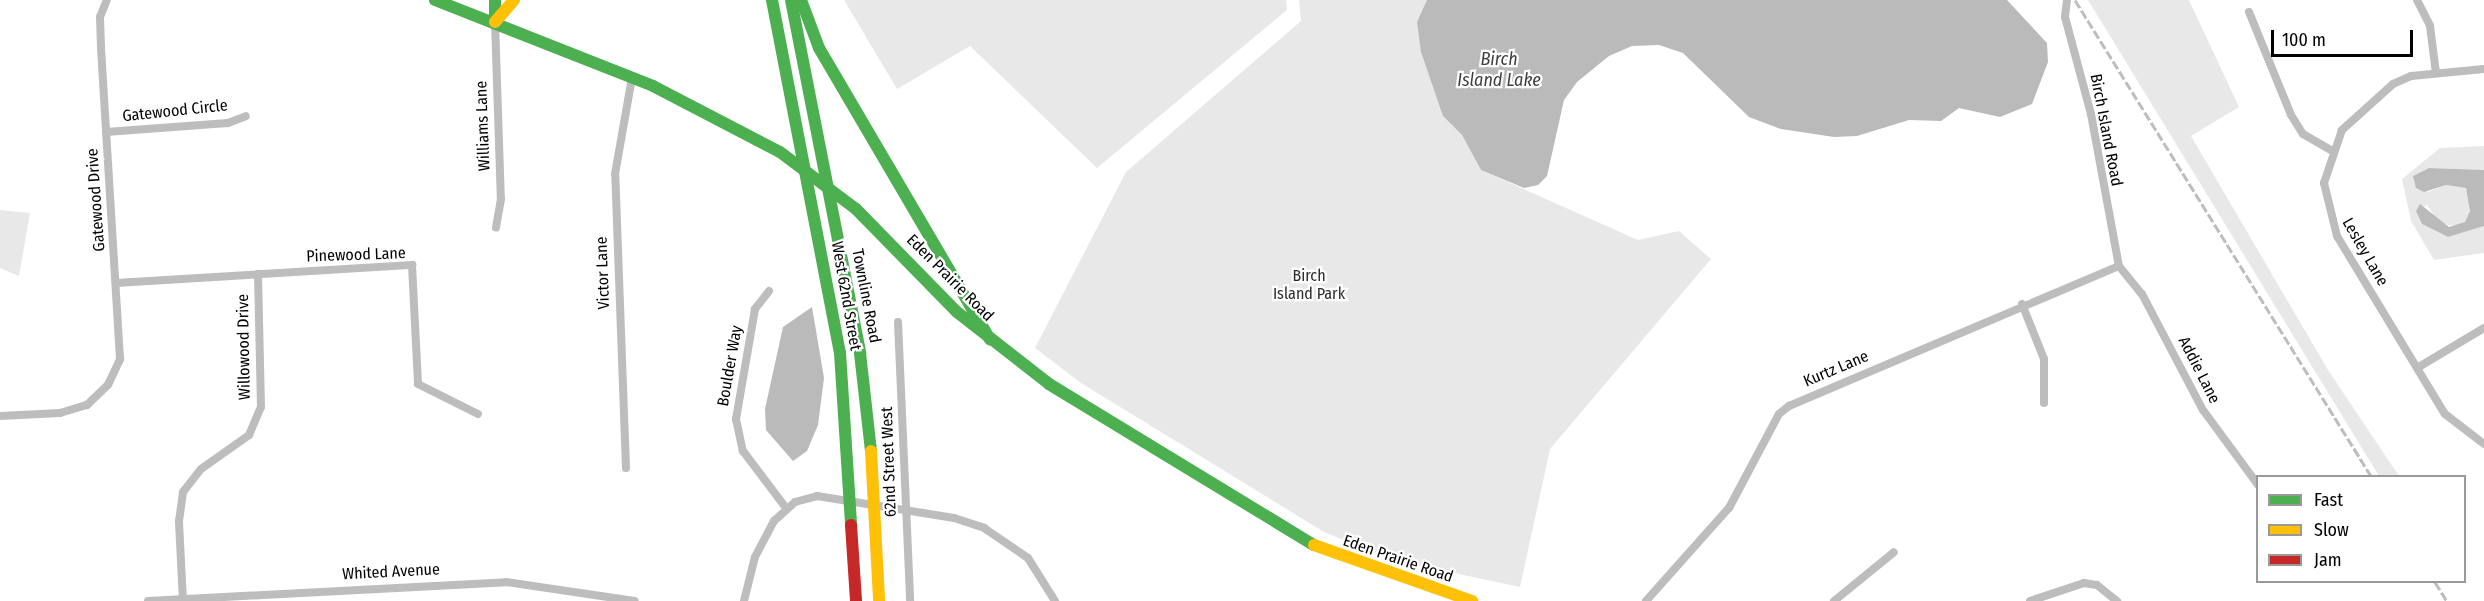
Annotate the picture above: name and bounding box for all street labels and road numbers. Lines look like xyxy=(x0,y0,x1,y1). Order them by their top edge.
street label: Birch Island Road xyxy=(2086,72,2126,188)
street label: Williams Lane xyxy=(472,81,494,171)
street label: Gatewood Circle xyxy=(121,96,229,126)
street label: Gatewood Drive xyxy=(83,148,109,252)
street label: Lesley Lane xyxy=(2338,215,2392,289)
street label: Eden Prairie Road xyxy=(902,230,998,326)
street label: Victor Lane xyxy=(592,236,614,310)
street label: West 62nd Street xyxy=(827,240,865,352)
street label: Pinewood Lane xyxy=(306,244,406,266)
street label: Townline Road xyxy=(847,247,885,345)
street label: Willowood Drive xyxy=(233,294,255,400)
street label: Boulder Way xyxy=(713,324,747,408)
street label: Addie Lane xyxy=(2174,333,2224,407)
street label: Kurtz Lane xyxy=(1801,347,1871,391)
street label: 62nd Street West xyxy=(877,406,901,518)
street label: Eden Prairie Road xyxy=(1340,531,1456,587)
street label: Whited Avenue xyxy=(342,560,440,584)

